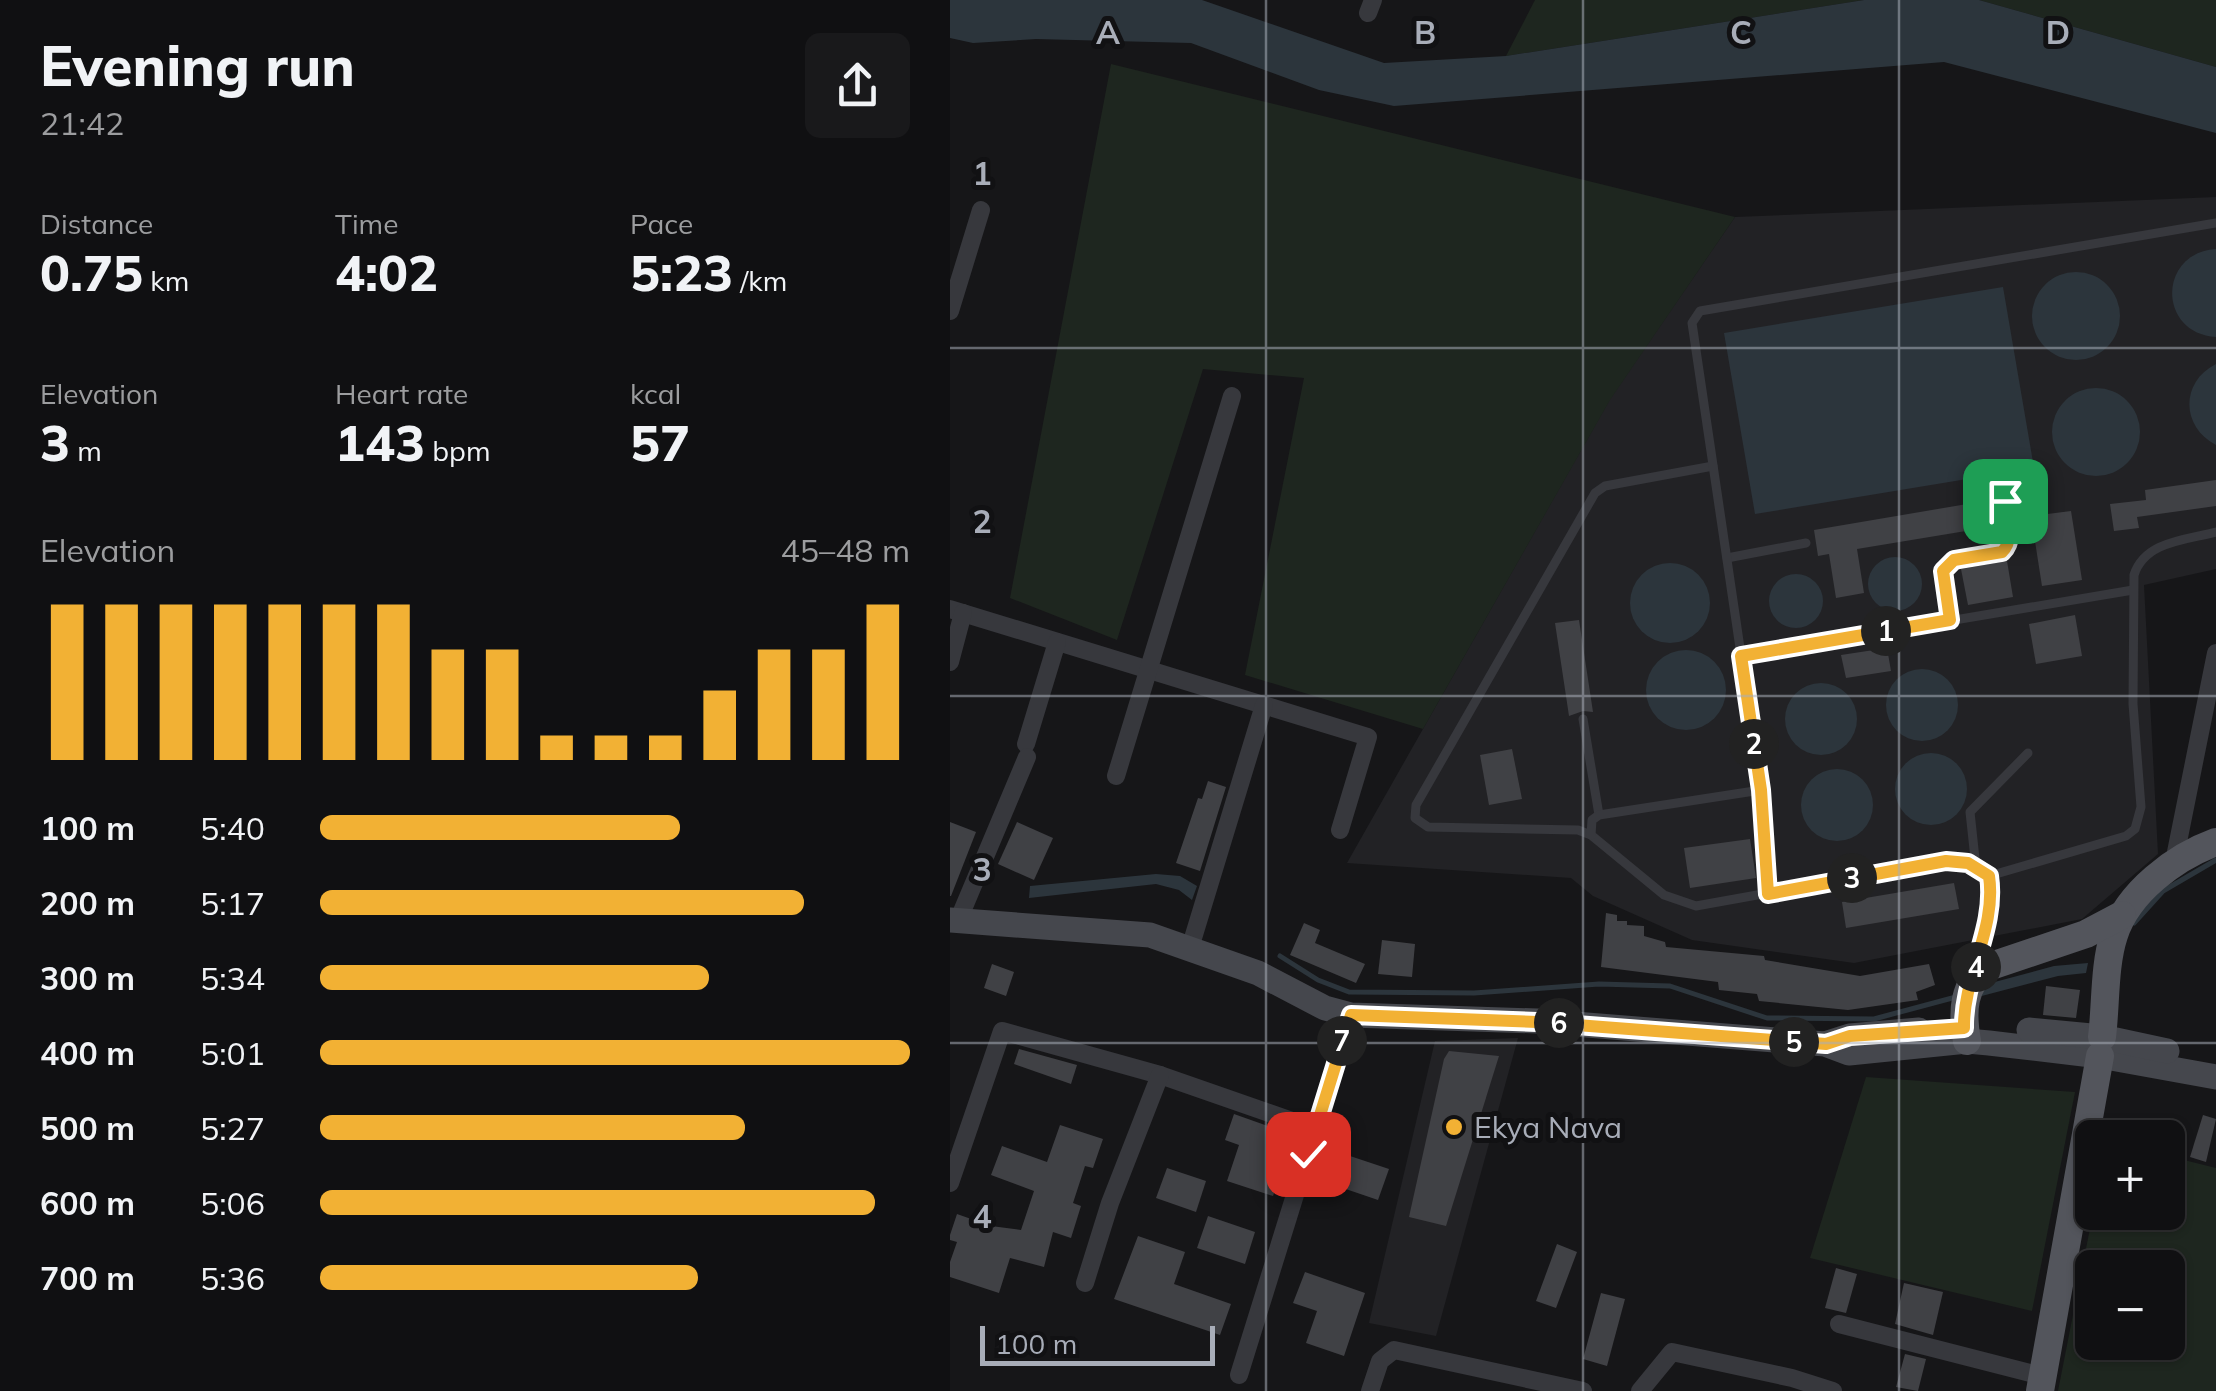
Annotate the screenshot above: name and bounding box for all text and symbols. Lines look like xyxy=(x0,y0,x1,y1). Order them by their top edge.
text: A xyxy=(1096,12,1120,52)
text: B xyxy=(1414,12,1436,52)
text: C xyxy=(1730,12,1752,52)
text: D xyxy=(2046,12,2070,52)
text: Evening run xyxy=(40,31,355,100)
button: share xyxy=(805,33,910,138)
text: 21:42 xyxy=(40,103,124,143)
text: 1 xyxy=(972,153,992,193)
text: Distance xyxy=(40,206,153,241)
text: Time xyxy=(335,206,398,241)
text: Pace xyxy=(630,206,693,241)
text: 0.75 xyxy=(40,241,143,304)
text: 4:02 xyxy=(335,241,438,304)
text: 5:23 xyxy=(630,241,733,304)
text: km xyxy=(143,263,189,298)
text: /km xyxy=(733,263,787,298)
text: Elevation xyxy=(40,376,158,411)
text: Heart rate xyxy=(335,376,468,411)
text: kcal xyxy=(630,376,681,411)
text: 3 xyxy=(40,411,70,474)
text: 143 xyxy=(335,411,425,474)
text: 57 xyxy=(630,411,690,474)
text: m xyxy=(70,433,102,468)
text: bpm xyxy=(425,433,491,468)
pin xyxy=(1963,459,2048,544)
icon: arrive xyxy=(1978,474,2033,529)
text: 2 xyxy=(972,501,992,541)
text: Elevation xyxy=(40,530,175,570)
text: 45–48 m xyxy=(781,530,910,570)
pin: 1 xyxy=(1861,606,1911,656)
text: 1 xyxy=(1878,613,1894,648)
pin: 2 xyxy=(1729,719,1779,769)
text: 2 xyxy=(1746,726,1762,761)
text: 100 m xyxy=(40,808,135,848)
text: 5:40 xyxy=(200,808,265,848)
text: 3 xyxy=(972,849,992,889)
pin: 3 xyxy=(1827,853,1877,903)
text: 3 xyxy=(1844,860,1860,895)
text: 200 m xyxy=(40,883,135,923)
text: 5:17 xyxy=(200,883,265,923)
pin: 4 xyxy=(1951,942,2001,992)
text: 4 xyxy=(1968,949,1984,984)
text: 300 m xyxy=(40,958,135,998)
text: 5:34 xyxy=(200,958,265,998)
pin: 6 xyxy=(1534,998,1584,1048)
text: 6 xyxy=(1551,1005,1567,1040)
pin: 7 xyxy=(1317,1016,1367,1066)
pin: 5 xyxy=(1769,1017,1819,1067)
text: 7 xyxy=(1334,1023,1350,1058)
text: 5 xyxy=(1786,1024,1802,1059)
text: 400 m xyxy=(40,1033,135,1073)
text: 5:01 xyxy=(200,1033,265,1073)
text: 500 m xyxy=(40,1108,135,1148)
text: 5:27 xyxy=(200,1108,265,1148)
place label: Ekya Nava xyxy=(1474,1108,1622,1146)
pin xyxy=(1266,1112,1351,1197)
marker: Ekya Nava xyxy=(1443,1116,1465,1138)
map controls xyxy=(2075,1120,2185,1360)
button: + xyxy=(2075,1120,2185,1230)
icon: check xyxy=(1281,1127,1336,1182)
text: 600 m xyxy=(40,1183,135,1223)
text: 5:06 xyxy=(200,1183,265,1223)
text: 4 xyxy=(972,1196,992,1236)
button: − xyxy=(2075,1250,2185,1360)
text: 700 m xyxy=(40,1258,135,1298)
text: 5:36 xyxy=(200,1258,265,1298)
scale bar xyxy=(980,1321,1215,1366)
text: 100 m xyxy=(995,1326,1077,1361)

